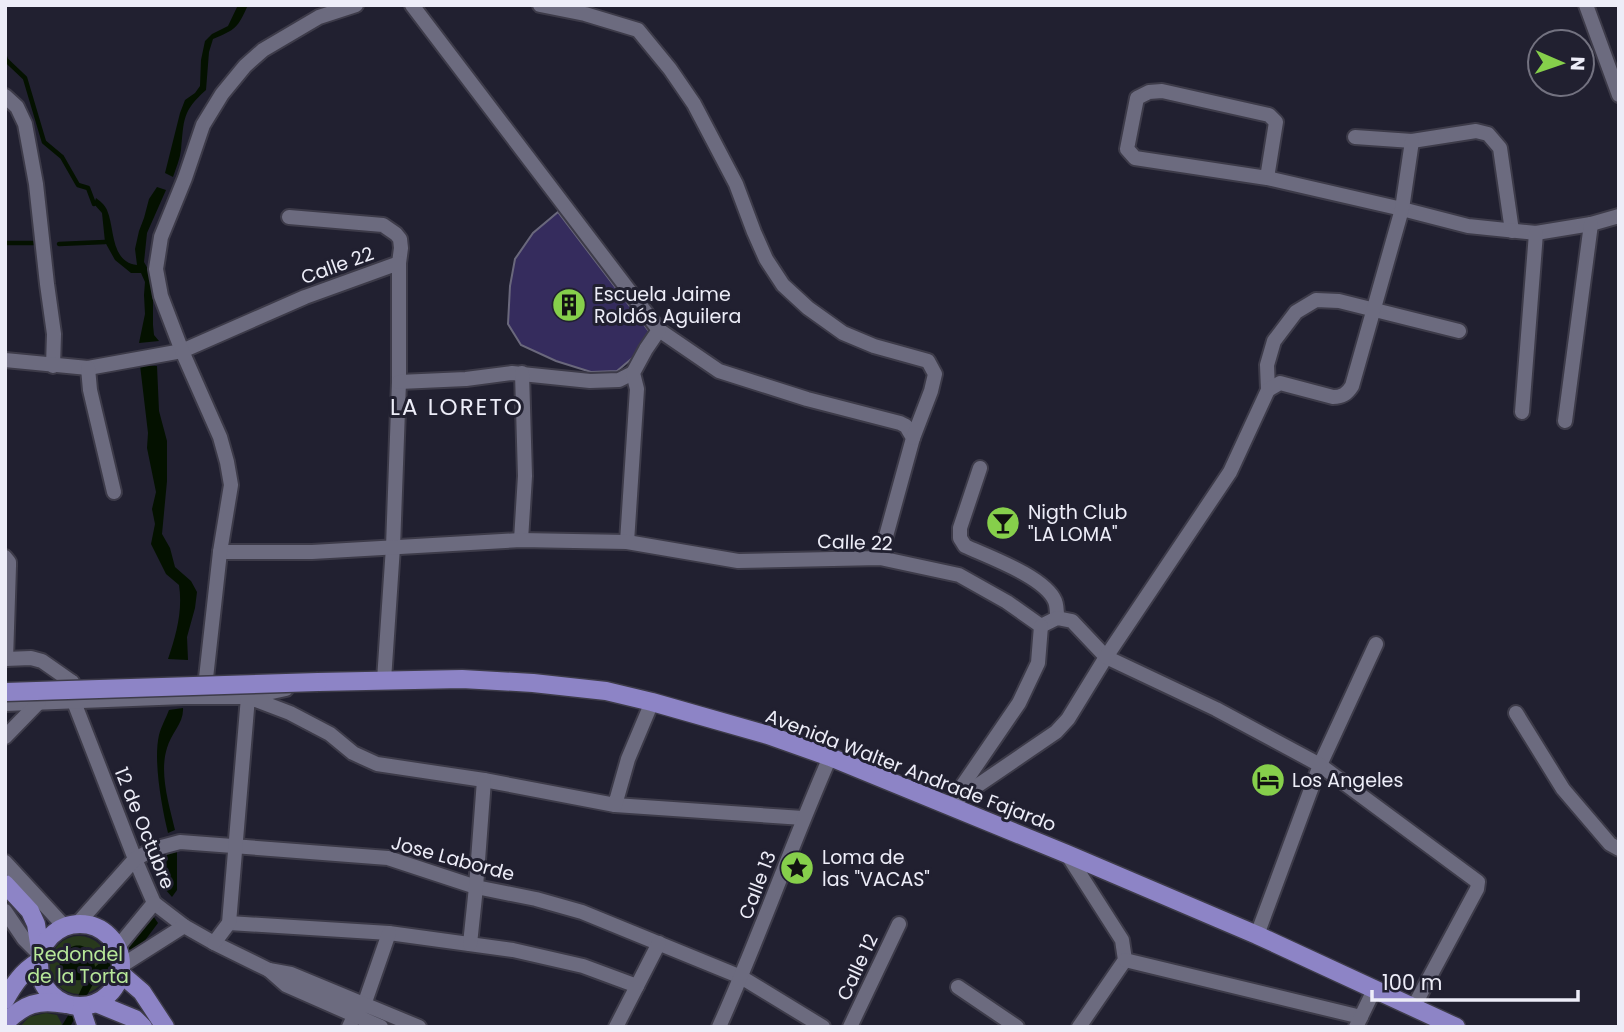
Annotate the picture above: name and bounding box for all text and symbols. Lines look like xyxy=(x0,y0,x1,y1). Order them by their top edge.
north arrow xyxy=(1526,28,1596,98)
text: N xyxy=(1564,56,1591,71)
street label: Calle 22 xyxy=(297,240,377,291)
place label: Escuela Jaime Roldós Aguilera xyxy=(594,281,741,330)
building icon: Escuela Jaime Roldós Aguilera xyxy=(550,286,588,324)
district label: LA LORETO xyxy=(390,391,524,423)
place label: Nigth Club "LA LOMA" xyxy=(1028,499,1128,548)
bar icon: Nigth Club "LA LOMA" xyxy=(984,504,1022,542)
street label: Calle 22 xyxy=(817,528,893,557)
street label: Avenida Walter Andrade Fajardo xyxy=(762,702,1060,838)
hotel icon: Los Angeles xyxy=(1249,761,1287,799)
street label: 12 de Octubre xyxy=(108,763,181,893)
place label: Los Angeles xyxy=(1292,767,1403,794)
street label: Jose Laborde xyxy=(388,829,518,888)
place label: Loma de las "VACAS" xyxy=(822,844,930,893)
street label: Calle 13 xyxy=(732,847,783,923)
place icon: Loma de las "VACAS" xyxy=(778,849,816,887)
street label: Calle 12 xyxy=(830,929,885,1005)
park label: Redondel de la Torta xyxy=(27,941,129,990)
scale bar xyxy=(1372,958,1578,1002)
text: 100 m xyxy=(1382,968,1442,997)

